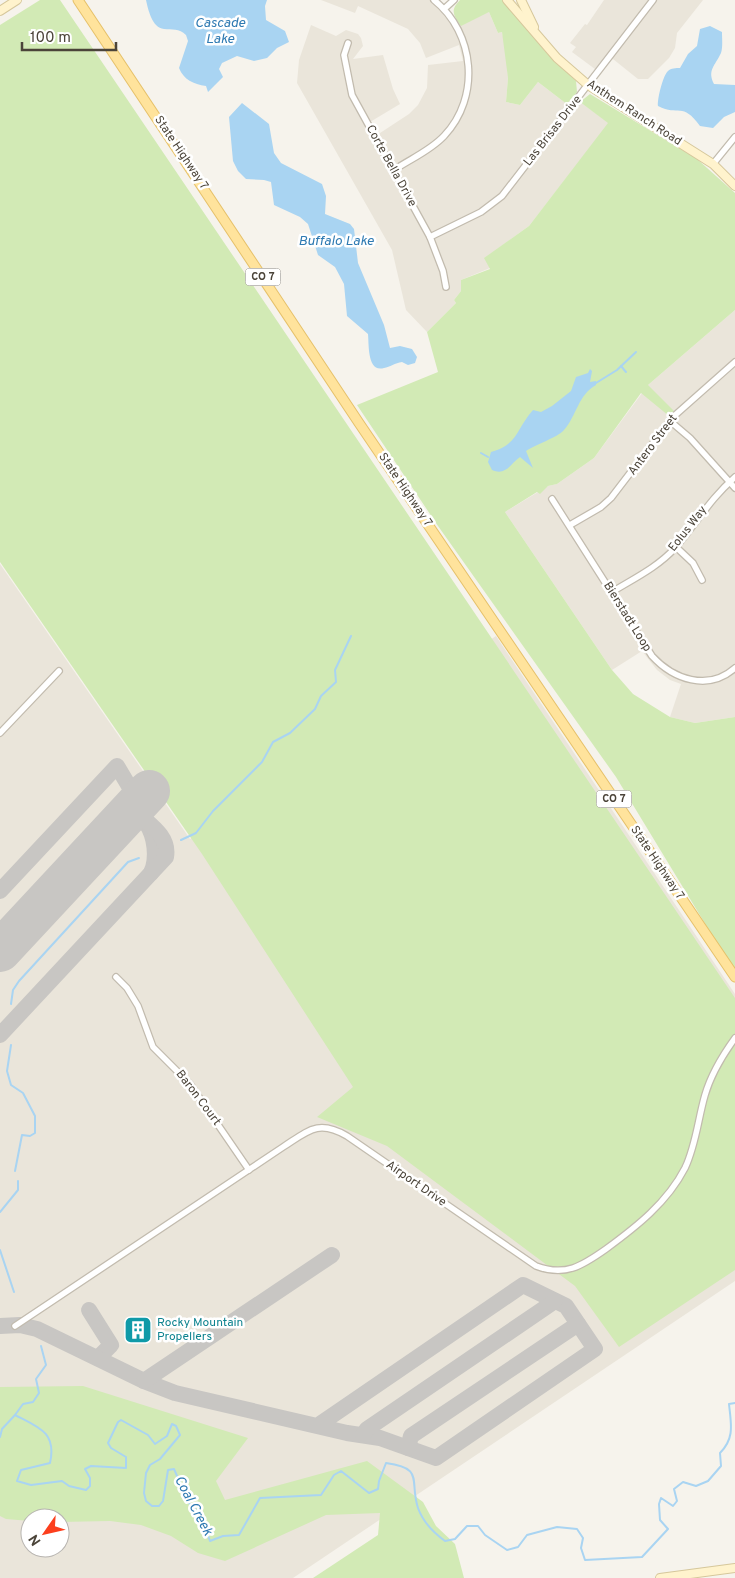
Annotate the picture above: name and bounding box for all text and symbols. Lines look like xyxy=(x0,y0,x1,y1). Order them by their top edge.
water label: Cascade Lake xyxy=(195,15,246,48)
scale bar xyxy=(22,20,116,52)
text: 100 m xyxy=(30,29,71,48)
street label: Anthem Ranch Road xyxy=(583,76,685,150)
street label: Las Brisas Drive xyxy=(520,92,586,170)
street label: State Highway 7 xyxy=(150,113,212,193)
street label: Corte Bella Drive xyxy=(362,122,420,210)
water label: Buffalo Lake xyxy=(298,233,375,250)
road number: CO 7 xyxy=(246,268,280,286)
street label: Antero Street xyxy=(625,411,681,479)
street label: State Highway 7 xyxy=(374,450,436,530)
street label: Eolus Way xyxy=(665,503,711,555)
street label: Bierstadt Loop xyxy=(599,579,655,655)
road number: CO 7 xyxy=(596,791,632,808)
street label: State Highway 7 xyxy=(626,823,688,903)
street label: Baron Court xyxy=(172,1067,224,1129)
street label: Airport Drive xyxy=(383,1157,449,1211)
building icon: Rocky Mountain Propellers xyxy=(123,1315,153,1345)
place label: Rocky Mountain Propellers xyxy=(157,1315,243,1345)
water label: Coal Creek xyxy=(170,1473,216,1540)
north arrow xyxy=(20,1508,70,1558)
text: N xyxy=(26,1531,45,1548)

